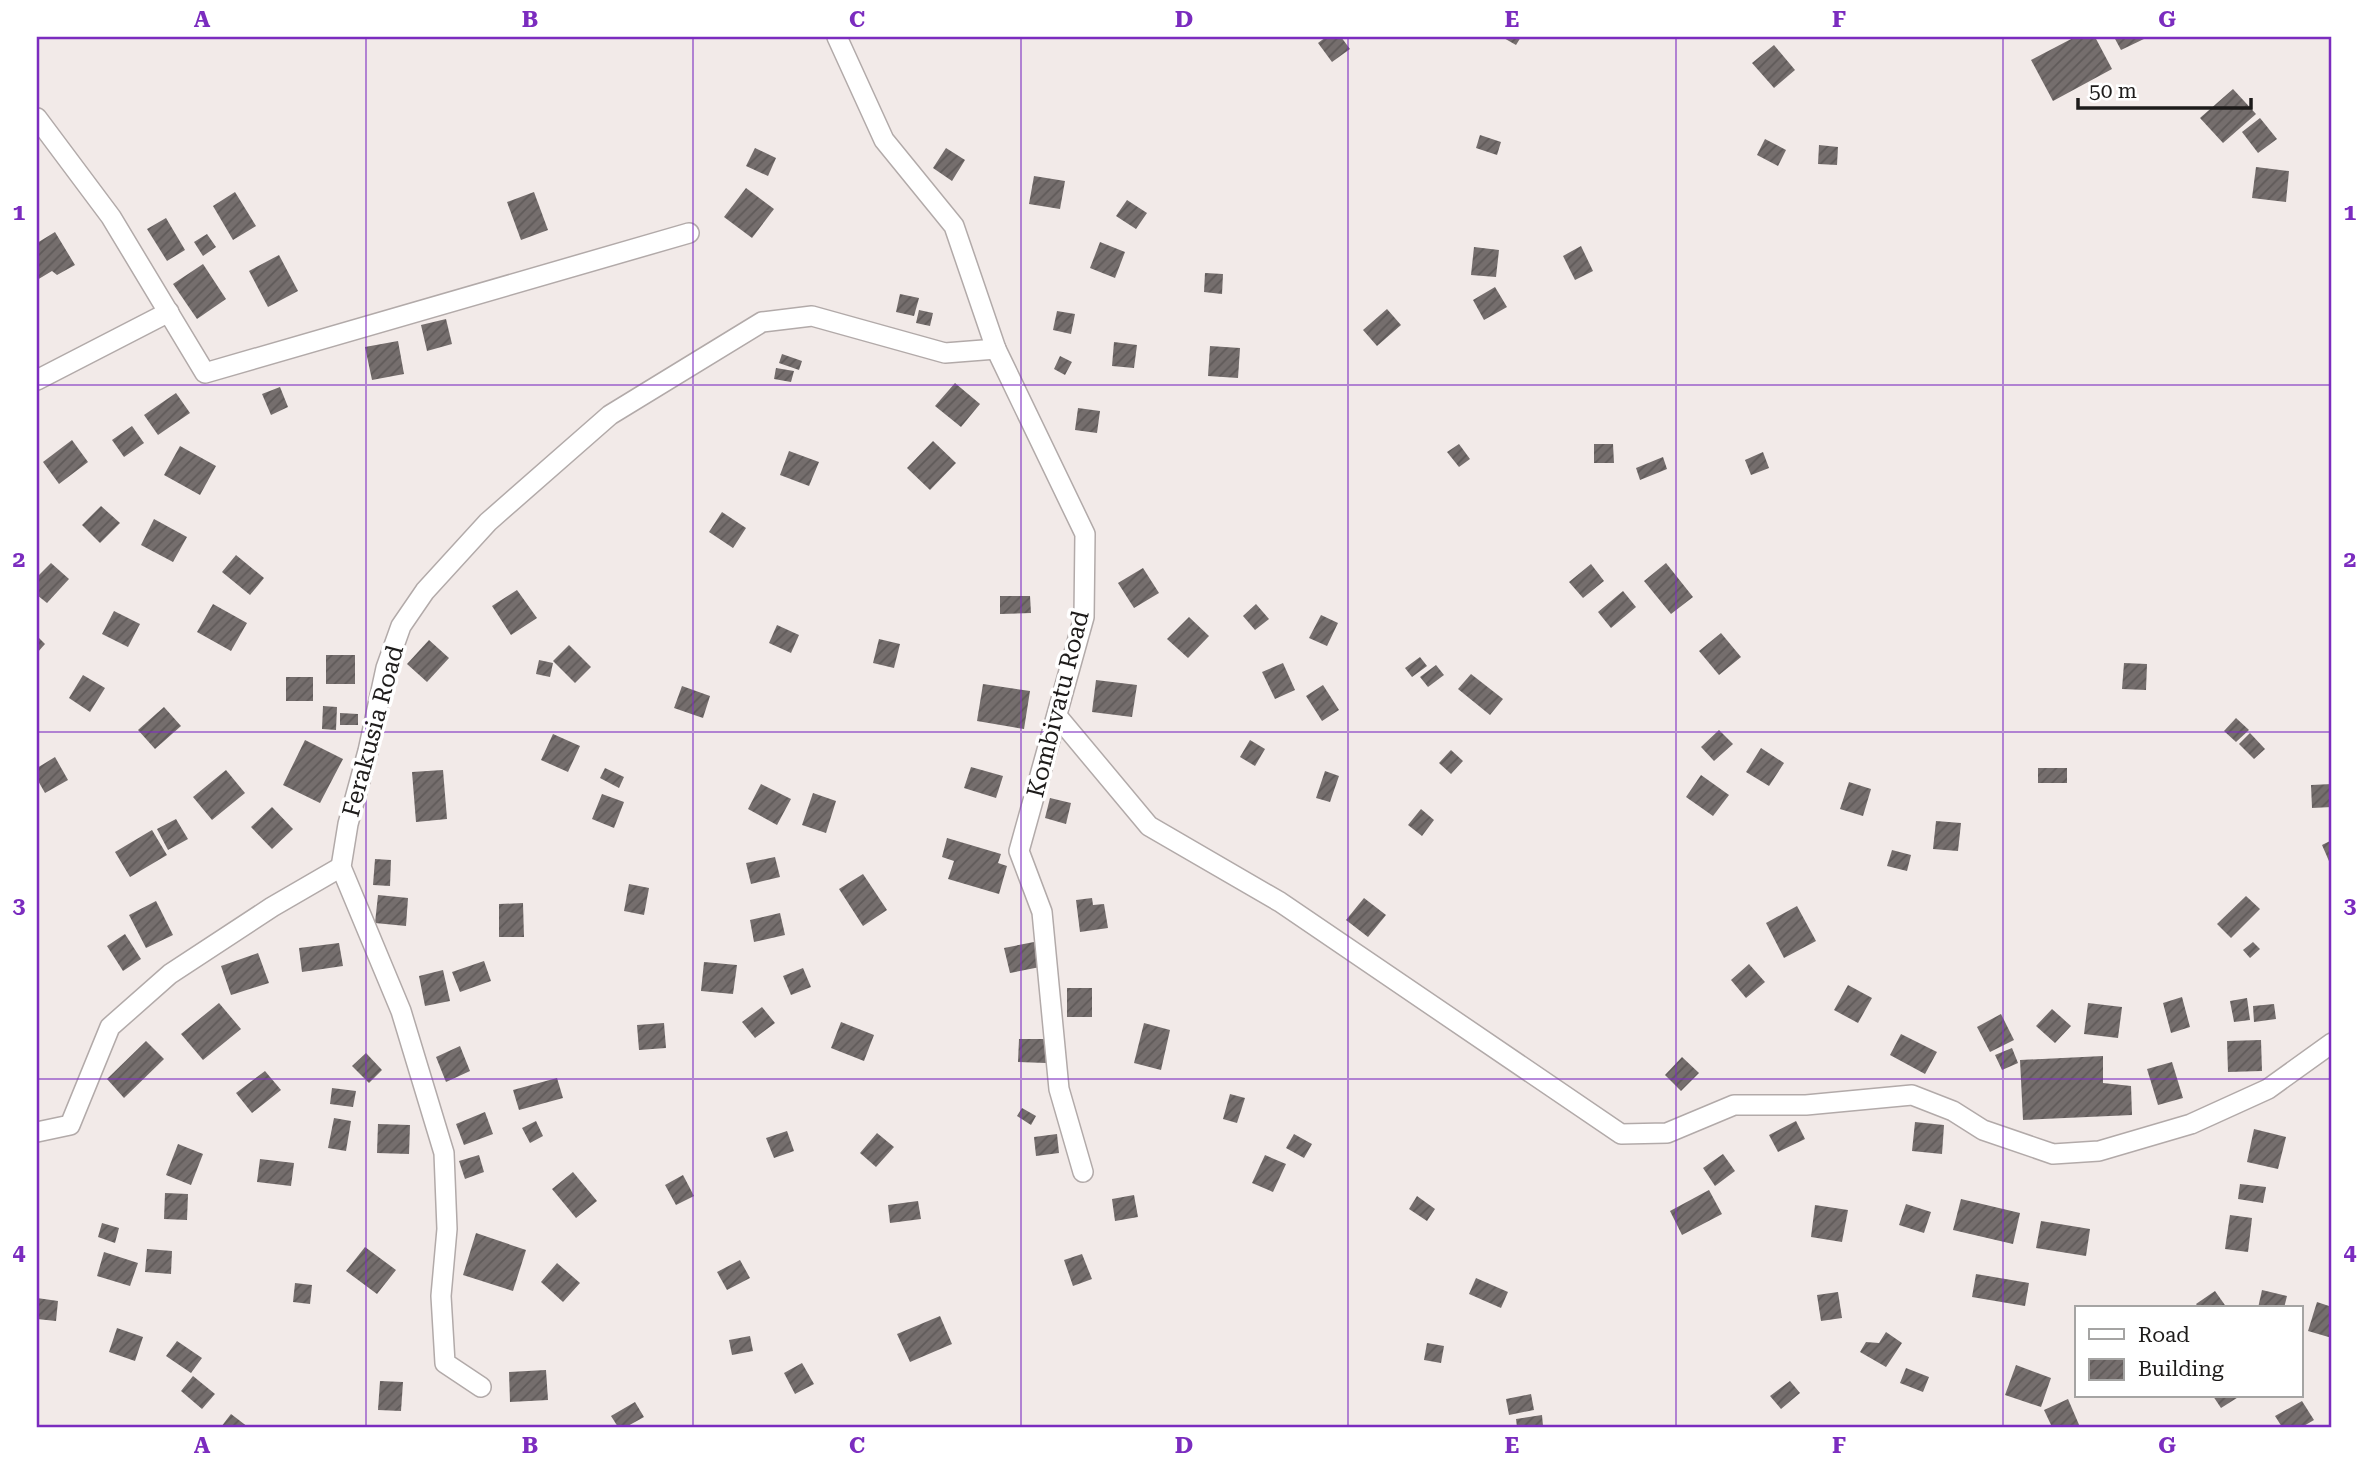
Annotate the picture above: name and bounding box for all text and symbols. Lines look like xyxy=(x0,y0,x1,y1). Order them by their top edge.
text: A xyxy=(194,6,211,33)
text: B xyxy=(522,6,538,33)
text: C xyxy=(849,6,865,33)
text: D xyxy=(1175,6,1193,33)
text: E xyxy=(1505,6,1519,33)
text: F xyxy=(1832,6,1846,33)
text: G xyxy=(2158,6,2176,33)
scale bar xyxy=(2078,66,2252,110)
text: 50 m xyxy=(2089,79,2137,103)
text: 1 xyxy=(13,199,26,226)
text: 1 xyxy=(2344,199,2357,226)
text: 2 xyxy=(13,546,25,573)
text: 2 xyxy=(2344,546,2356,573)
street label: Kombivatu Road xyxy=(1021,608,1095,800)
street label: Ferakusia Road xyxy=(337,642,409,820)
text: 3 xyxy=(13,892,26,919)
text: 3 xyxy=(2344,892,2357,919)
text: 4 xyxy=(13,1239,26,1266)
text: 4 xyxy=(2344,1239,2357,1266)
legend xyxy=(2075,1306,2302,1398)
text: Road xyxy=(2138,1323,2190,1347)
text: Building xyxy=(2138,1357,2224,1381)
text: A xyxy=(194,1432,211,1459)
text: B xyxy=(522,1432,538,1459)
text: C xyxy=(849,1432,865,1459)
text: D xyxy=(1175,1432,1193,1459)
text: E xyxy=(1505,1432,1519,1459)
text: F xyxy=(1832,1432,1846,1459)
text: G xyxy=(2158,1432,2176,1459)

